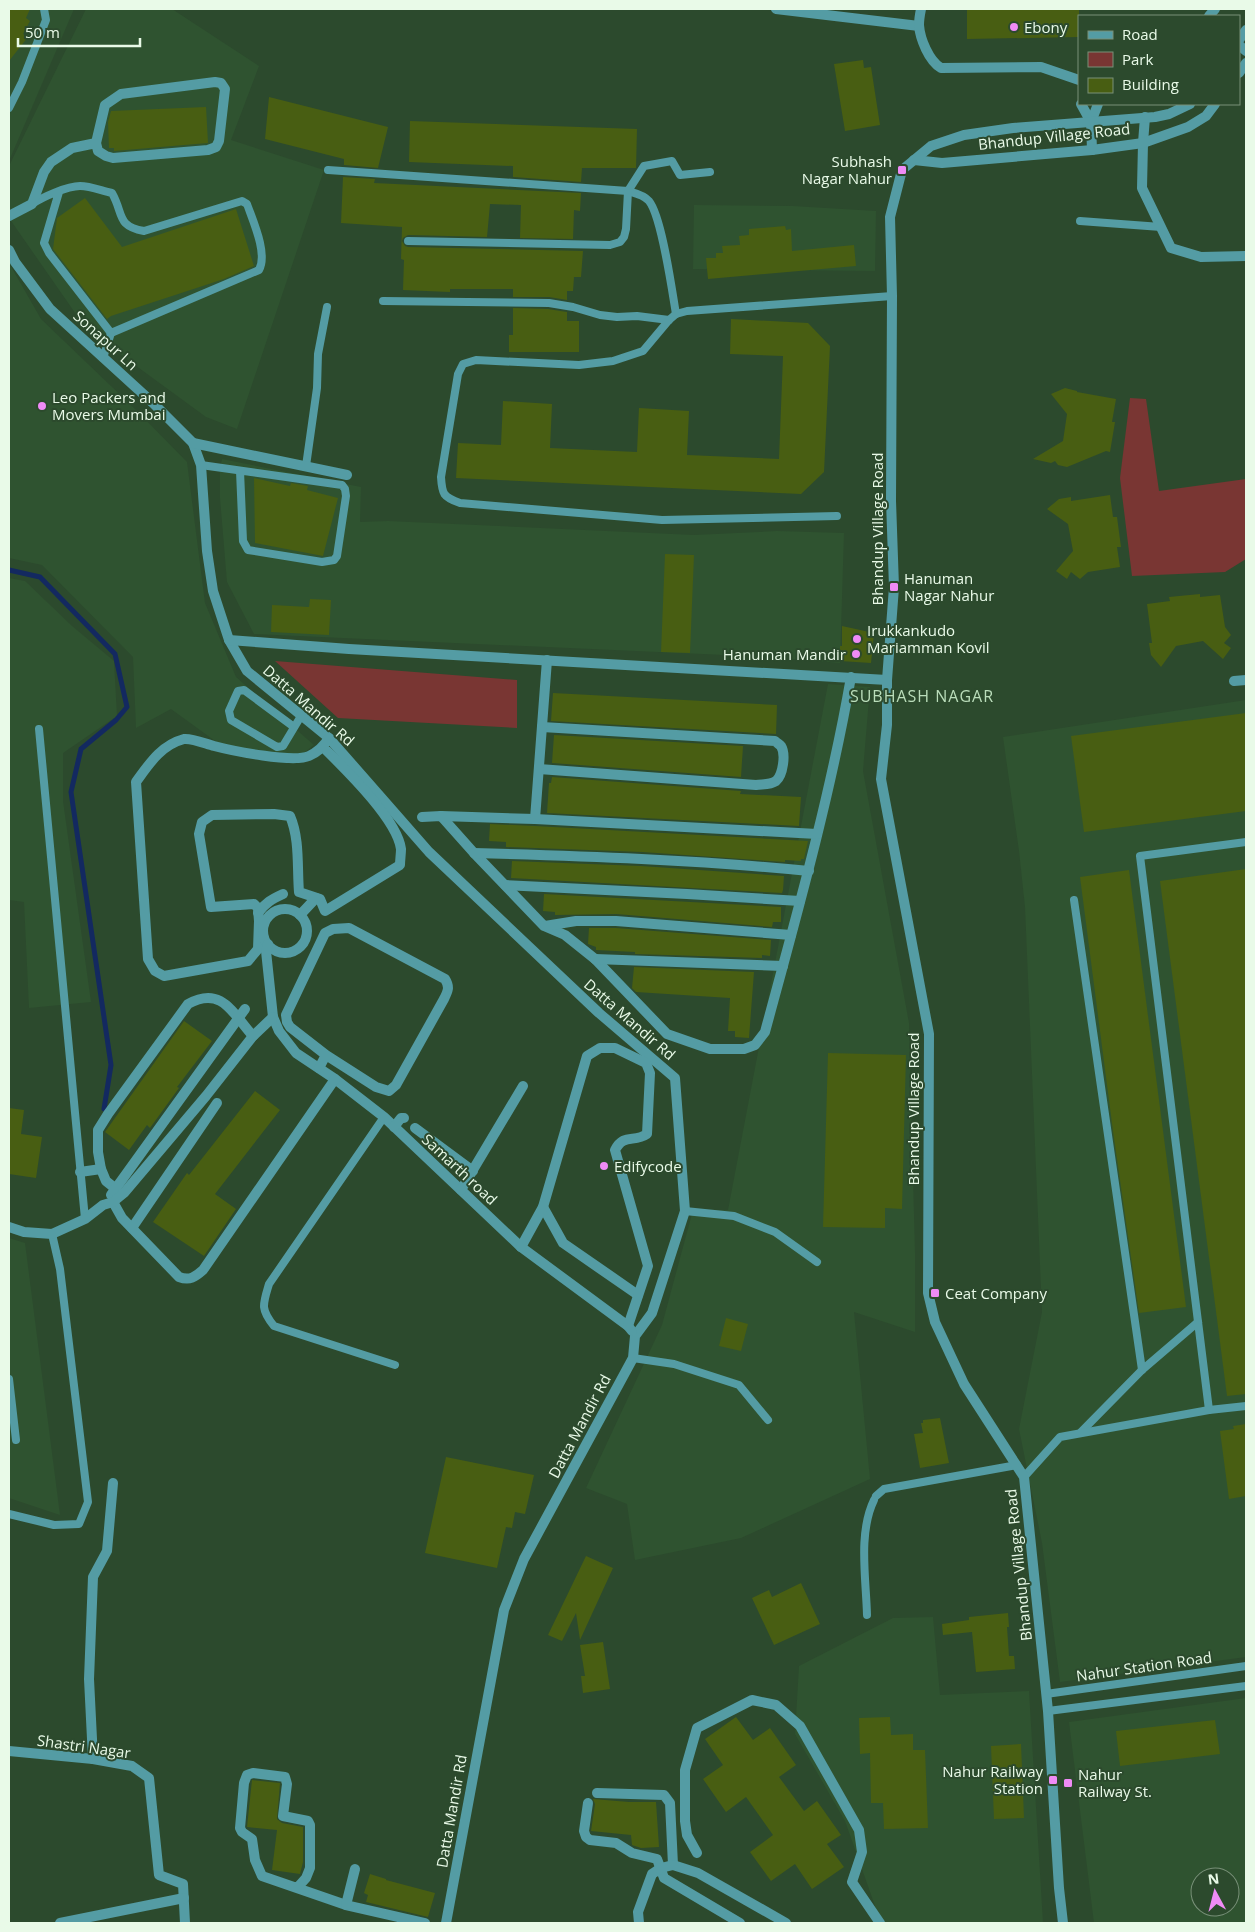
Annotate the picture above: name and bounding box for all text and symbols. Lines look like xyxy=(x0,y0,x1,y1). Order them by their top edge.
scale bar xyxy=(18,15,140,47)
legend xyxy=(1078,15,1240,105)
place label: Ebony xyxy=(1024,17,1068,37)
marker: Ebony xyxy=(1008,21,1020,33)
text: 50 m xyxy=(25,22,60,42)
text: Road xyxy=(1122,24,1158,44)
text: Park xyxy=(1122,49,1153,69)
text: Building xyxy=(1122,74,1179,94)
street label: Bhandup Village Road xyxy=(977,118,1131,154)
place label: Subhash Nagar Nahur xyxy=(802,151,892,188)
marker: Subhash Nagar Nahur xyxy=(896,164,908,176)
street label: Sonapur Ln xyxy=(70,306,142,374)
place label: Leo Packers and Movers Mumbai xyxy=(52,387,166,424)
marker: Leo Packers and Movers Mumbai xyxy=(36,400,48,412)
street label: Bhandup Village Road xyxy=(867,453,887,605)
place label: Hanuman Nagar Nahur xyxy=(904,568,994,605)
marker: Hanuman Nagar Nahur xyxy=(888,581,900,593)
place label: Irukkankudo Mariamman Kovil xyxy=(867,620,990,657)
marker: Irukkankudo Mariamman Kovil xyxy=(851,633,863,645)
place label: Hanuman Mandir xyxy=(723,644,846,664)
marker: Hanuman Mandir xyxy=(850,648,862,660)
street label: Datta Mandir Rd xyxy=(259,660,359,750)
district label: SUBHASH NAGAR xyxy=(850,685,994,707)
street label: Datta Mandir Rd xyxy=(580,974,680,1064)
street label: Bhandup Village Road xyxy=(903,1033,923,1185)
street label: Samarth road xyxy=(418,1129,502,1209)
place label: Edifycode xyxy=(614,1156,682,1176)
marker: Edifycode xyxy=(598,1160,610,1172)
place label: Ceat Company xyxy=(945,1283,1048,1303)
marker: Ceat Company xyxy=(929,1287,941,1299)
street label: Datta Mandir Rd xyxy=(543,1371,615,1481)
street label: Bhandup Village Road xyxy=(1000,1488,1036,1642)
street label: Nahur Station Road xyxy=(1075,1647,1213,1685)
street label: Shastri Nagar xyxy=(36,1730,132,1762)
street label: Datta Mandir Rd xyxy=(431,1753,471,1869)
place label: Nahur Railway Station xyxy=(942,1761,1043,1798)
place label: Nahur Railway St. xyxy=(1078,1764,1152,1801)
marker: Nahur Railway Station xyxy=(1047,1774,1059,1786)
marker: Nahur Railway St. xyxy=(1062,1777,1074,1789)
north arrow xyxy=(1190,1867,1240,1917)
text: N xyxy=(1207,1868,1220,1889)

